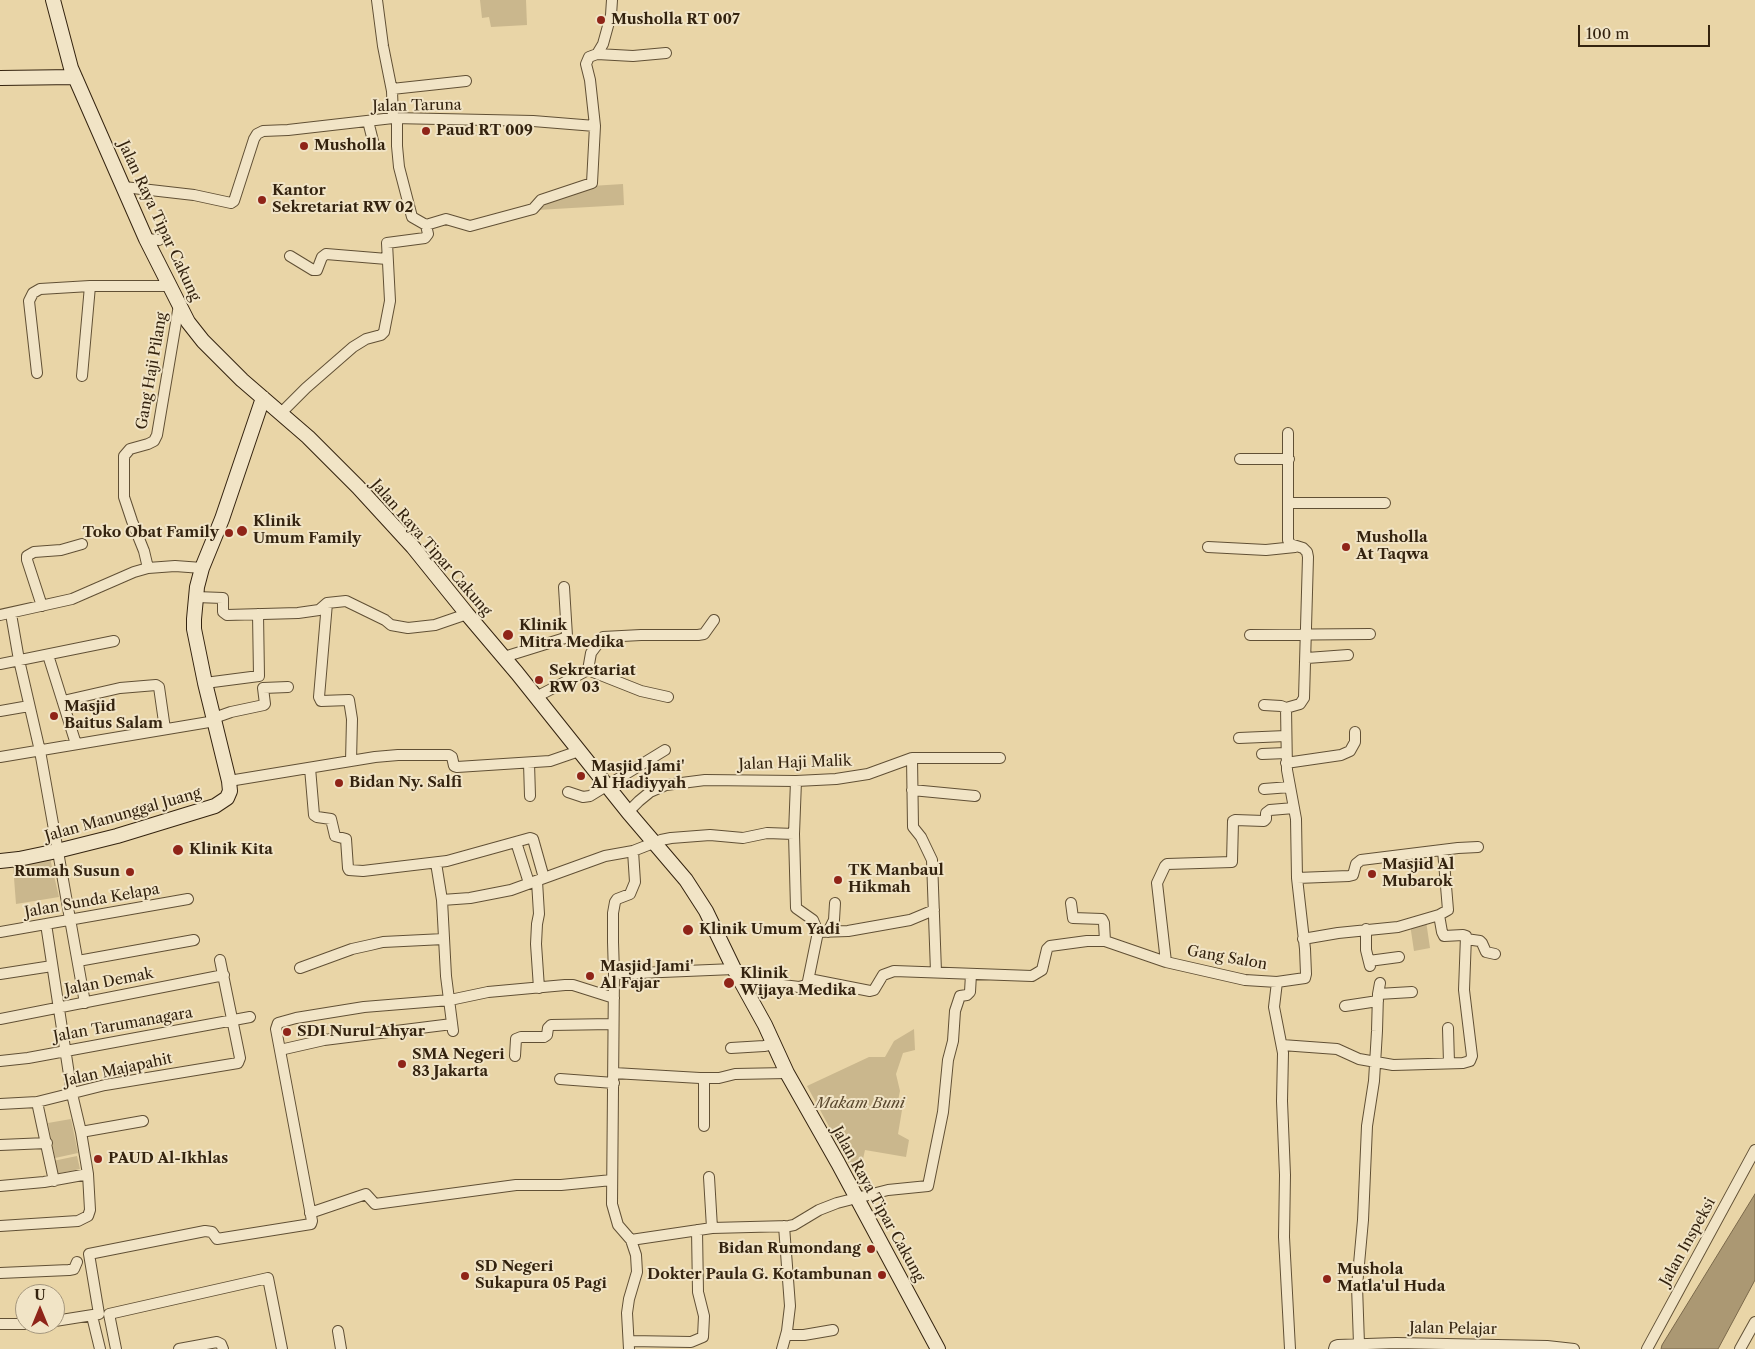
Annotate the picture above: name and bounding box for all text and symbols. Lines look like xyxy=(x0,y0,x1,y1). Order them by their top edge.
place label: Musholla RT 007 xyxy=(611,11,740,29)
marker: Musholla RT 007 xyxy=(595,14,607,26)
scale bar xyxy=(1580,15,1712,47)
text: 100 m xyxy=(1586,24,1629,43)
street label: Jalan Taruna xyxy=(372,96,462,116)
place label: Paud RT 009 xyxy=(436,122,533,140)
marker: Paud RT 009 xyxy=(420,125,432,137)
place label: Musholla xyxy=(314,137,386,155)
street label: Jalan Raya Tipar Cakung xyxy=(114,138,204,304)
marker: Musholla xyxy=(298,140,310,152)
place label: Kantor Sekretariat RW 02 xyxy=(272,182,413,217)
marker: Kantor Sekretariat RW 02 xyxy=(256,194,268,206)
street label: Gang Haji Pilang xyxy=(133,311,171,431)
street label: Jalan Raya Tipar Cakung xyxy=(367,476,495,620)
place label: Klinik Umum Family xyxy=(253,513,361,548)
place label: Toko Obat Family xyxy=(82,524,219,542)
marker: Klinik Umum Family xyxy=(235,524,249,538)
marker: Toko Obat Family xyxy=(223,527,235,539)
place label: Musholla At Taqwa xyxy=(1356,529,1429,564)
marker: Musholla At Taqwa xyxy=(1340,541,1352,553)
place label: Klinik Mitra Medika xyxy=(519,617,624,652)
marker: Klinik Mitra Medika xyxy=(501,628,515,642)
place label: Sekretariat RW 03 xyxy=(549,662,636,697)
marker: Sekretariat RW 03 xyxy=(533,674,545,686)
place label: Masjid Baitus Salam xyxy=(64,698,163,733)
marker: Masjid Baitus Salam xyxy=(48,710,60,722)
street label: Jalan Haji Malik xyxy=(738,752,852,774)
place label: Masjid Jami' Al Hadiyyah xyxy=(591,758,686,793)
marker: Masjid Jami' Al Hadiyyah xyxy=(575,770,587,782)
place label: Bidan Ny. Salfi xyxy=(349,774,462,792)
marker: Bidan Ny. Salfi xyxy=(333,777,345,789)
street label: Jalan Manunggal Juang xyxy=(43,784,203,846)
place label: Klinik Kita xyxy=(189,841,273,859)
marker: Klinik Kita xyxy=(171,843,185,857)
place label: Masjid Al Mubarok xyxy=(1382,856,1454,891)
place label: TK Manbaul Hikmah xyxy=(848,862,944,897)
place label: Rumah Susun xyxy=(14,863,120,881)
marker: Rumah Susun xyxy=(124,866,136,878)
marker: Masjid Al Mubarok xyxy=(1366,868,1378,880)
marker: TK Manbaul Hikmah xyxy=(832,874,844,886)
street label: Jalan Sunda Kelapa xyxy=(23,880,161,922)
place label: Klinik Umum Yadi xyxy=(699,921,840,939)
marker: Klinik Umum Yadi xyxy=(681,923,695,937)
street label: Gang Salon xyxy=(1185,942,1269,974)
place label: Masjid Jami' Al Fajar xyxy=(600,958,693,993)
street label: Jalan Demak xyxy=(63,965,155,999)
place label: Klinik Wijaya Medika xyxy=(740,965,856,1000)
marker: Masjid Jami' Al Fajar xyxy=(584,970,596,982)
marker: Klinik Wijaya Medika xyxy=(722,976,736,990)
street label: Jalan Tarumanagara xyxy=(52,1004,194,1046)
place label: SDI Nurul Ahyar xyxy=(297,1023,425,1041)
marker: SDI Nurul Ahyar xyxy=(281,1026,293,1038)
place label: SMA Negeri 83 Jakarta xyxy=(412,1046,505,1081)
street label: Jalan Majapahit xyxy=(62,1050,174,1090)
marker: SMA Negeri 83 Jakarta xyxy=(396,1058,408,1070)
park label: Makam Buni xyxy=(815,1095,905,1113)
street label: Jalan Raya Tipar Cakung xyxy=(828,1123,928,1285)
place label: PAUD Al-Ikhlas xyxy=(108,1150,228,1168)
marker: PAUD Al-Ikhlas xyxy=(92,1153,104,1165)
street label: Jalan Inspeksi xyxy=(1656,1195,1720,1289)
place label: Bidan Rumondang xyxy=(718,1240,861,1258)
marker: Bidan Rumondang xyxy=(865,1243,877,1255)
place label: SD Negeri Sukapura 05 Pagi xyxy=(475,1258,607,1293)
place label: Mushola Matla'ul Huda xyxy=(1337,1261,1446,1296)
place label: Dokter Paula G. Kotambunan xyxy=(647,1266,872,1284)
marker: Dokter Paula G. Kotambunan xyxy=(876,1269,888,1281)
marker: SD Negeri Sukapura 05 Pagi xyxy=(459,1270,471,1282)
marker: Mushola Matla'ul Huda xyxy=(1321,1273,1333,1285)
north arrow xyxy=(15,1284,65,1334)
text: U xyxy=(34,1286,46,1304)
street label: Jalan Pelajar xyxy=(1409,1319,1497,1339)

